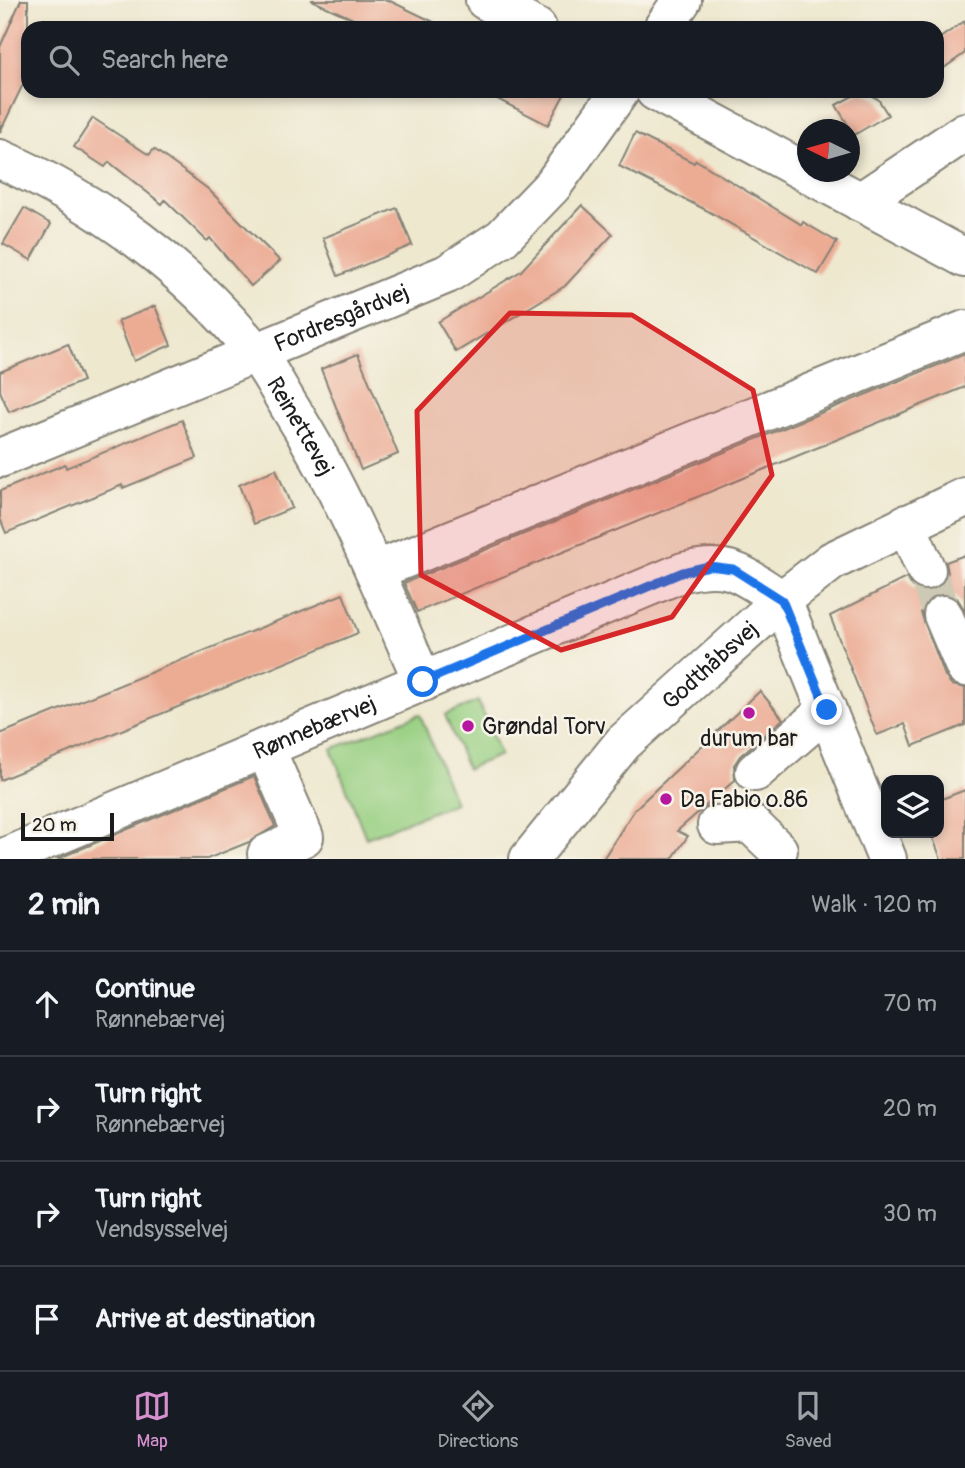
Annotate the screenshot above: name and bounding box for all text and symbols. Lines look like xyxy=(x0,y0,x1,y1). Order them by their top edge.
search box xyxy=(21,21,944,98)
icon: search xyxy=(45,41,83,79)
text: Search here xyxy=(101,44,228,76)
north arrow xyxy=(797,119,860,182)
street label: Fordresgårdvej xyxy=(270,277,413,359)
street label: Reinettevej xyxy=(260,372,340,481)
street label: Godthåbsvej xyxy=(656,615,764,716)
route start xyxy=(407,666,438,697)
street label: Rønnebærvej xyxy=(249,689,380,766)
route end xyxy=(811,694,842,725)
marker: durum bar xyxy=(741,705,757,721)
place label: Grøndal Torv xyxy=(482,712,606,741)
marker: Grøndal Torv xyxy=(460,718,476,734)
place label: durum bar xyxy=(700,724,798,753)
map controls xyxy=(881,775,944,838)
button: layers xyxy=(881,775,944,838)
place label: Da Fabio o.86 xyxy=(680,785,808,814)
marker: Da Fabio o.86 xyxy=(658,791,674,807)
scale bar xyxy=(21,810,114,842)
text: 20 m xyxy=(32,813,77,837)
text: 2 min xyxy=(28,886,100,923)
text: Walk · 120 m xyxy=(811,890,937,919)
text: Continue xyxy=(95,973,195,1005)
icon: ahead xyxy=(28,985,66,1023)
text: 70 m xyxy=(884,989,937,1018)
text: Rønnebærvej xyxy=(95,1005,225,1034)
text: Turn right xyxy=(95,1078,201,1110)
icon: right xyxy=(28,1090,66,1128)
text: 20 m xyxy=(883,1094,937,1123)
text: Rønnebærvej xyxy=(95,1110,225,1139)
text: Turn right xyxy=(95,1183,201,1215)
icon: right xyxy=(28,1195,66,1233)
text: 30 m xyxy=(883,1199,937,1228)
text: Vendsysselvej xyxy=(95,1215,228,1244)
icon: arrive xyxy=(28,1300,66,1338)
text: Arrive at destination xyxy=(95,1303,315,1335)
tab: Map xyxy=(133,1387,171,1453)
tab: Directions xyxy=(438,1387,518,1453)
tab: Saved xyxy=(785,1387,832,1453)

